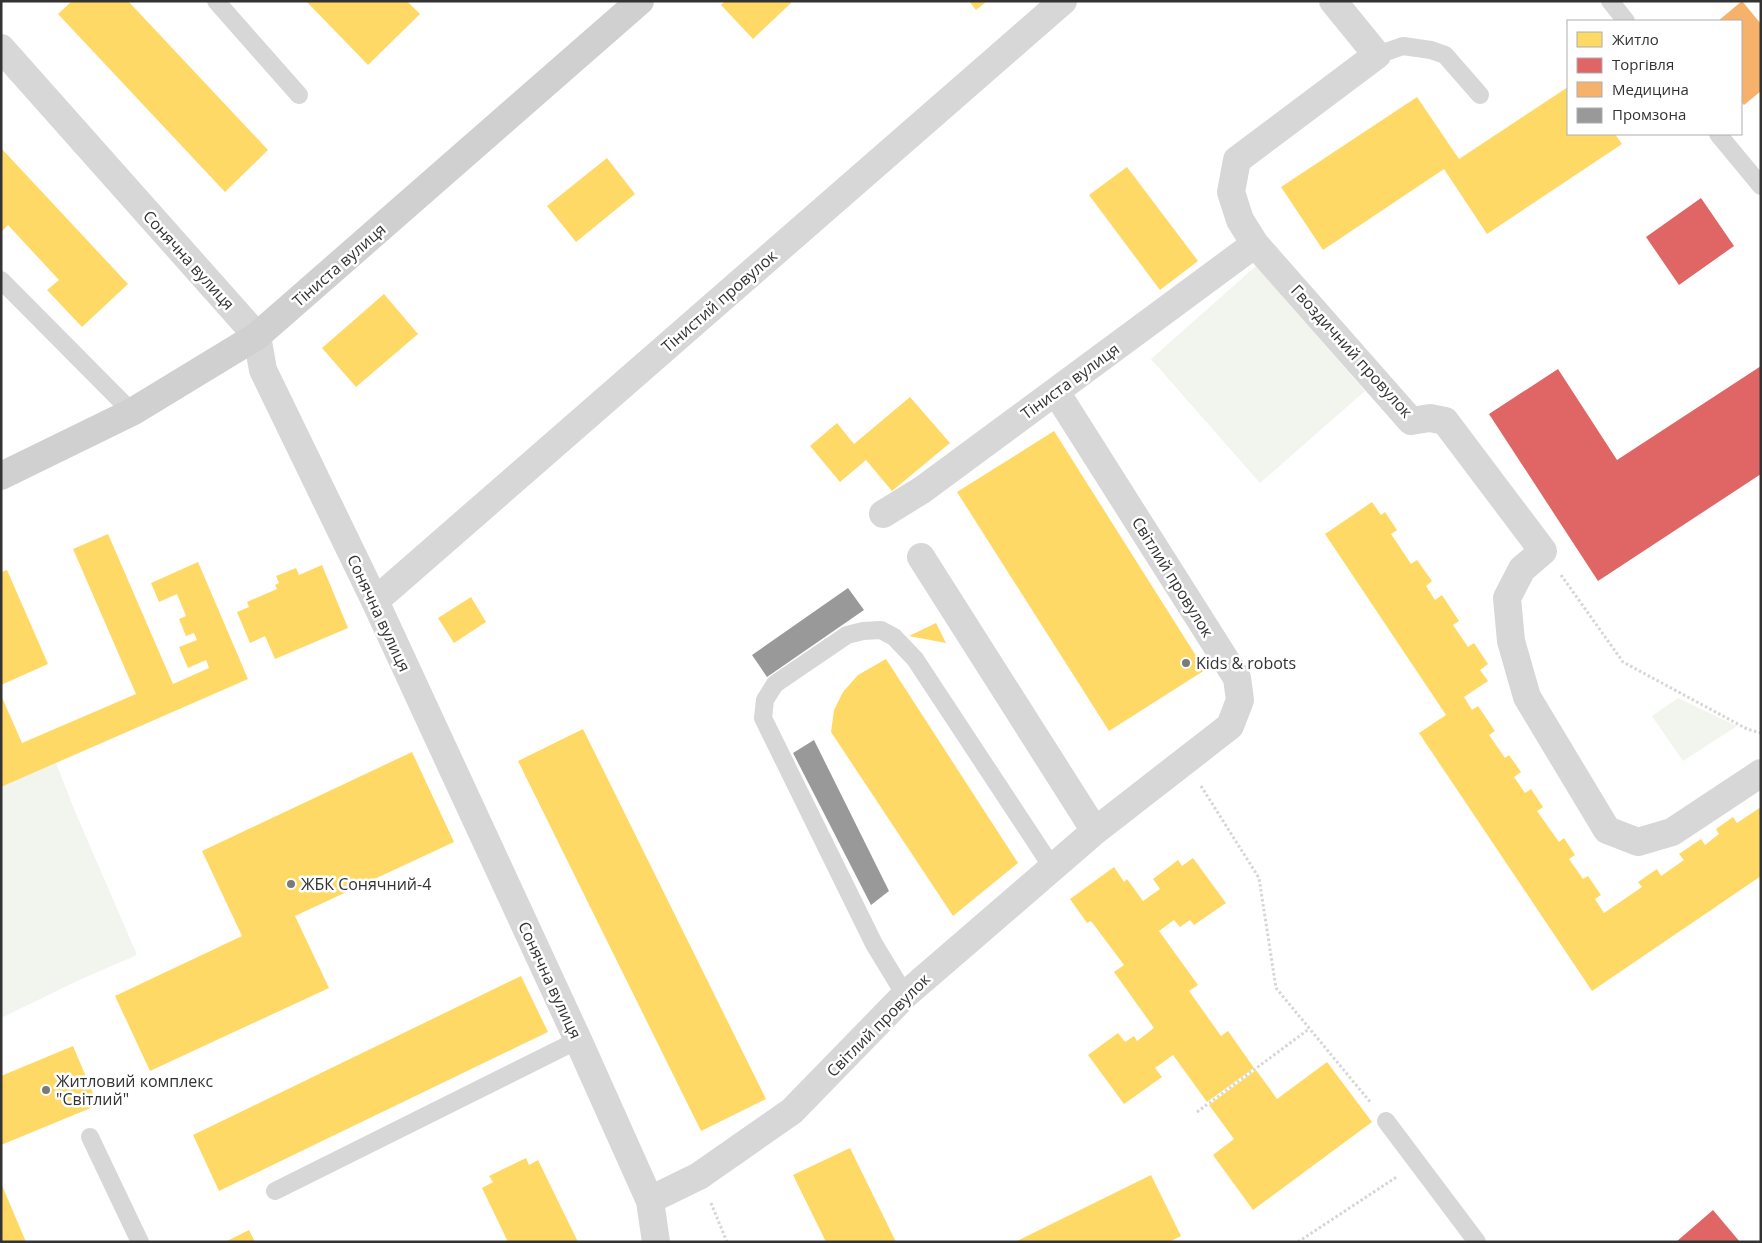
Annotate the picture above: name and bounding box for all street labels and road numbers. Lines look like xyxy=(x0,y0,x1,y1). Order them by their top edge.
street label: Сонячна вулиця xyxy=(138,205,240,315)
street label: Тіниста вулиця xyxy=(288,218,390,312)
street label: Тінистий провулок xyxy=(657,244,782,357)
street label: Гвоздичний провулок xyxy=(1286,280,1418,423)
street label: Тіниста вулиця xyxy=(1016,338,1124,424)
street label: Світлий провулок xyxy=(1127,513,1219,642)
street label: Сонячна вулиця xyxy=(342,551,416,675)
street label: Сонячна вулиця xyxy=(513,918,587,1042)
street label: Світлий провулок xyxy=(821,968,935,1082)

